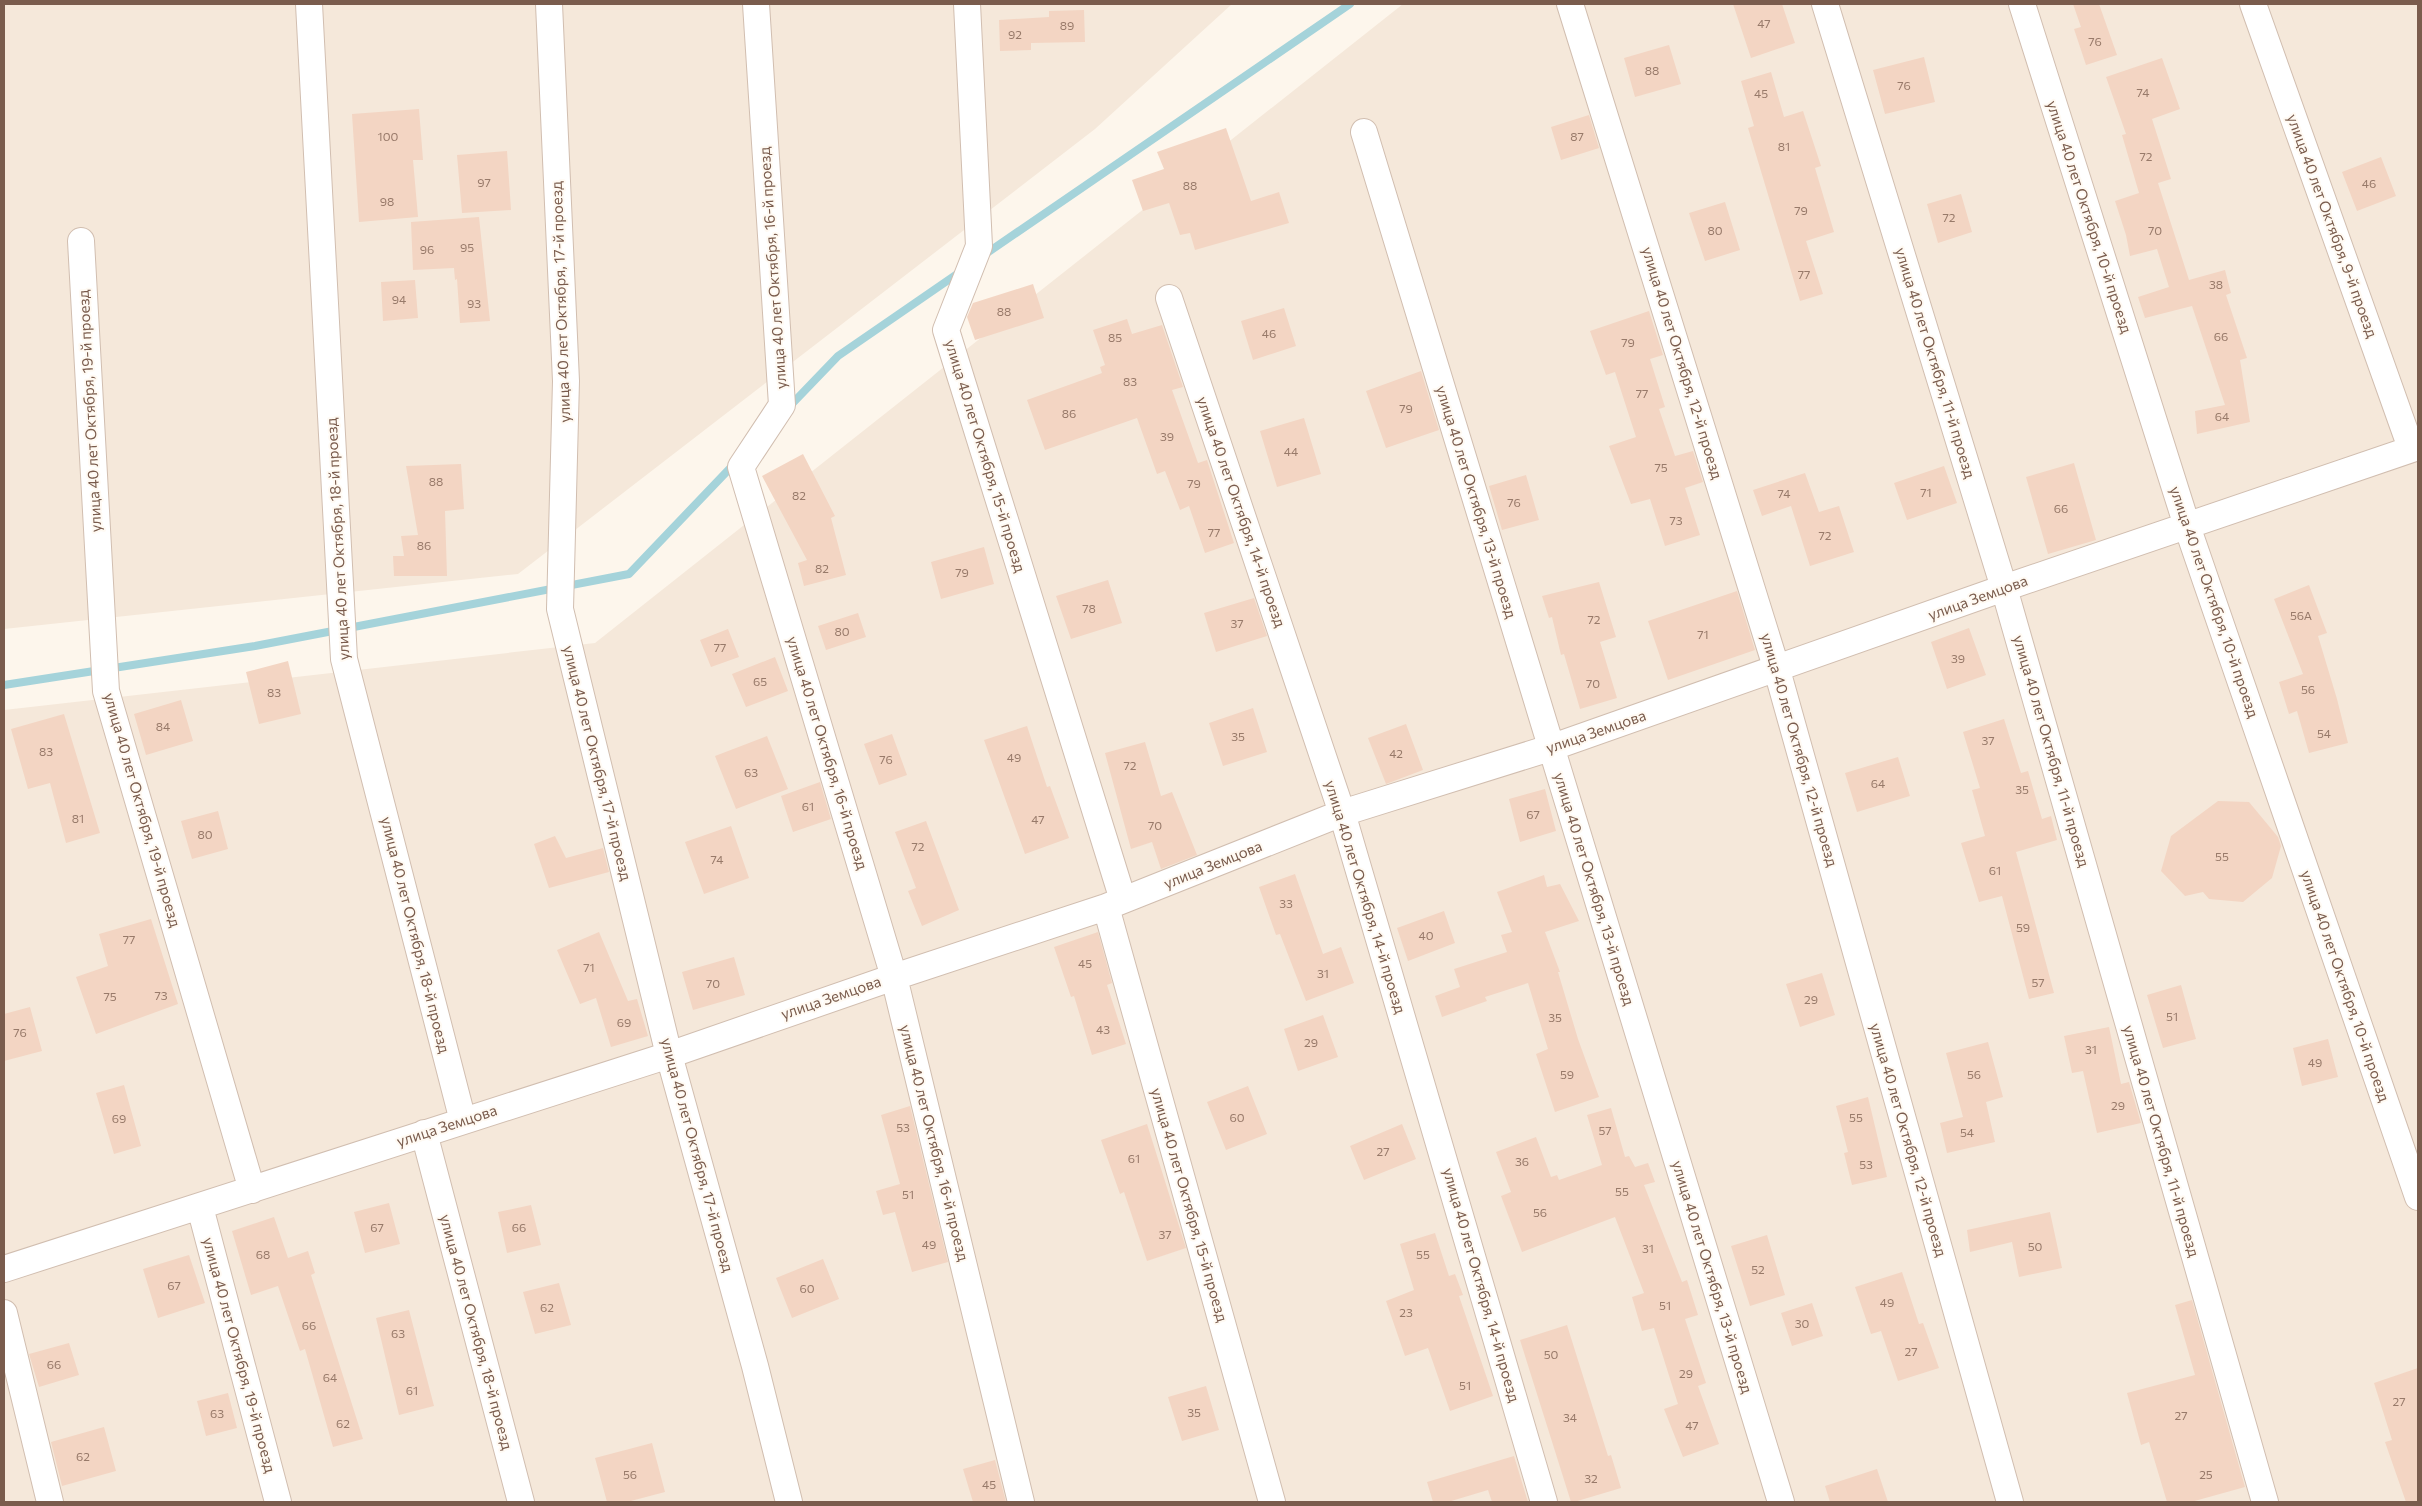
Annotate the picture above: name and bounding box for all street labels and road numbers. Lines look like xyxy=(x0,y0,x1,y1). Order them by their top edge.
street label: улица 40 лет Октября, 10-й проезд xyxy=(2044,98,2136,336)
street label: улица 40 лет Октября, 9-й проезд xyxy=(2284,111,2382,340)
street label: улица 40 лет Октября, 16-й проезд xyxy=(755,146,789,390)
street label: улица 40 лет Октября, 17-й проезд xyxy=(547,181,573,423)
street label: улица 40 лет Октября, 12-й проезд xyxy=(1639,244,1727,481)
street label: улица 40 лет Октября, 11-й проезд xyxy=(1892,245,1980,480)
street label: улица 40 лет Октября, 19-й проезд xyxy=(74,289,104,533)
street label: улица 40 лет Октября, 15-й проезд xyxy=(942,337,1030,574)
street label: улица 40 лет Октября, 13-й проезд xyxy=(1433,383,1521,620)
street label: улица 40 лет Октября, 14-й проезд xyxy=(1194,394,1290,630)
street label: улица 40 лет Октября, 18-й проезд xyxy=(322,417,352,661)
street label: улица 40 лет Октября, 10-й проезд xyxy=(2167,484,2263,720)
street label: улица Земцова xyxy=(1925,571,2030,623)
street label: улица 40 лет Октября, 12-й проезд xyxy=(1758,631,1842,869)
street label: улица 40 лет Октября, 11-й проезд xyxy=(2010,633,2094,869)
street label: улица 40 лет Октября, 16-й проезд xyxy=(784,634,872,872)
street label: улица 40 лет Октября, 17-й проезд xyxy=(560,643,636,882)
street label: улица 40 лет Октября, 19-й проезд xyxy=(101,690,185,929)
street label: улица Земцова xyxy=(1543,706,1648,757)
street label: улица 40 лет Октября, 13-й проезд xyxy=(1551,770,1639,1007)
street label: улица 40 лет Октября, 14-й проезд xyxy=(1322,778,1410,1016)
street label: улица 40 лет Октября, 18-й проезд xyxy=(378,815,454,1055)
street label: улица Земцова xyxy=(1161,836,1264,892)
street label: улица 40 лет Октября, 10-й проезд xyxy=(2298,868,2394,1104)
street label: улица Земцова xyxy=(778,972,883,1023)
street label: улица 40 лет Октября, 12-й проезд xyxy=(1867,1021,1951,1259)
street label: улица 40 лет Октября, 16-й проезд xyxy=(897,1023,973,1263)
street label: улица 40 лет Октября, 11-й проезд xyxy=(2120,1023,2204,1259)
street label: улица 40 лет Октября, 17-й проезд xyxy=(658,1036,738,1274)
street label: улица 40 лет Октября, 15-й проезд xyxy=(1148,1086,1232,1324)
street label: улица Земцова xyxy=(394,1100,499,1150)
street label: улица 40 лет Октября, 13-й проезд xyxy=(1669,1158,1757,1395)
street label: улица 40 лет Октября, 14-й проезд xyxy=(1440,1166,1524,1404)
street label: улица 40 лет Октября, 18-й проезд xyxy=(437,1212,517,1452)
street label: улица 40 лет Октября, 19-й проезд xyxy=(200,1235,280,1475)

